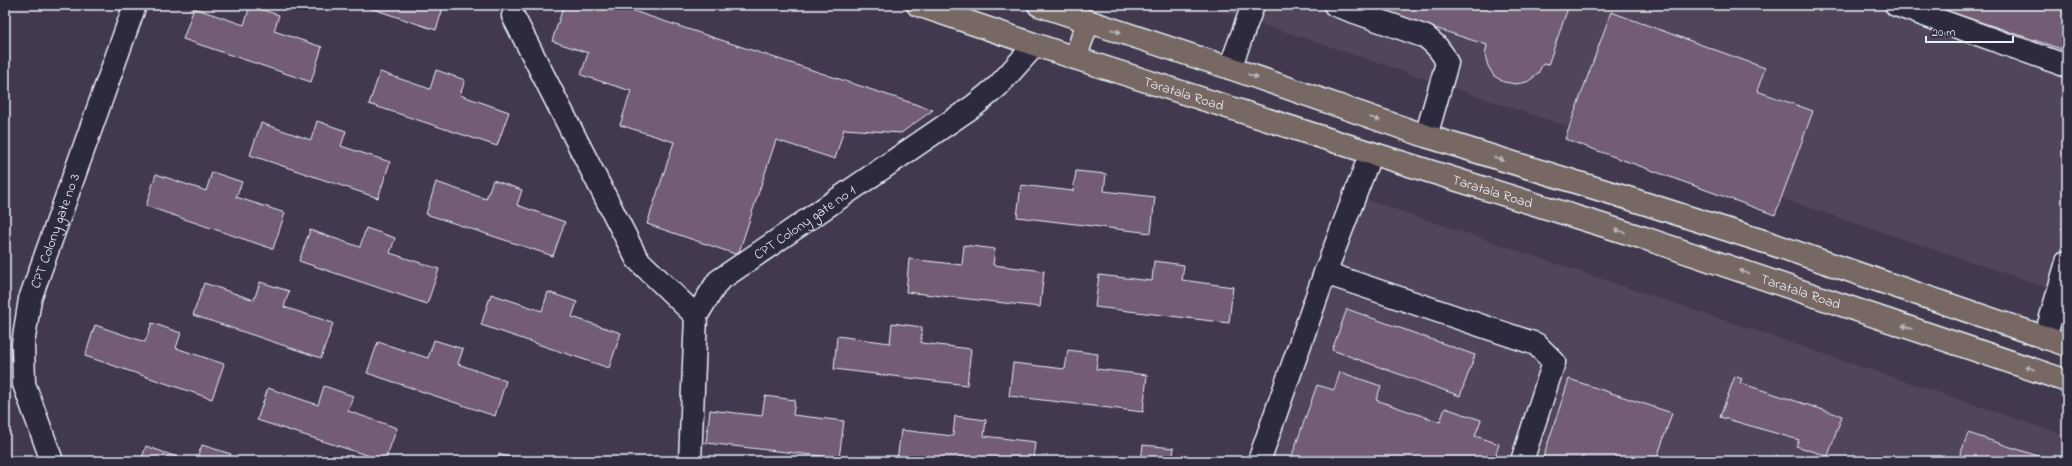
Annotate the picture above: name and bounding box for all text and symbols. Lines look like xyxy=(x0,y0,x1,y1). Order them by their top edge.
scale bar xyxy=(1926,18,2013,44)
text: 20 m xyxy=(1932,24,1955,42)
one-way arrow xyxy=(1110,28,1122,34)
street label: Taratala Road xyxy=(1140,72,1227,117)
one-way arrow xyxy=(1247,73,1259,79)
one-way arrow xyxy=(1370,116,1382,122)
one-way arrow xyxy=(1493,156,1505,162)
street label: Taratala Road xyxy=(1449,170,1535,215)
street label: CPT Colony gate no 3 xyxy=(26,171,86,292)
street label: CPT Colony gate no 1 xyxy=(750,180,861,266)
one-way arrow xyxy=(1614,228,1626,234)
one-way arrow xyxy=(1738,269,1750,275)
street label: Taratala Road xyxy=(1757,269,1843,316)
one-way arrow xyxy=(1900,323,1912,329)
one-way arrow xyxy=(2024,365,2036,371)

